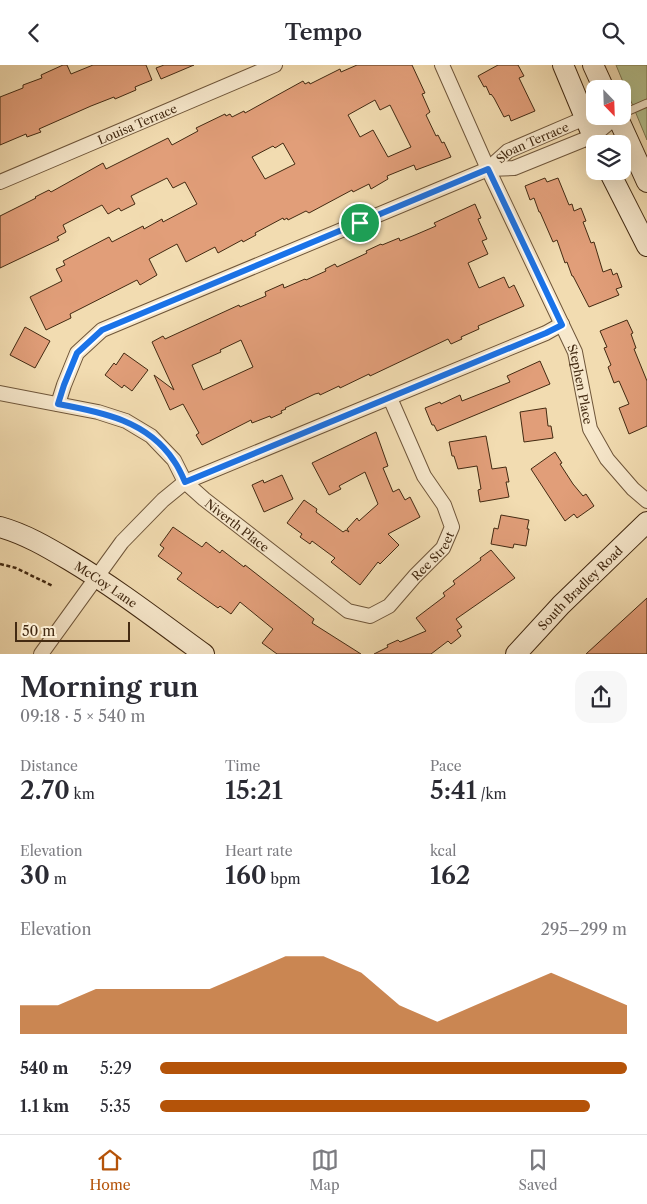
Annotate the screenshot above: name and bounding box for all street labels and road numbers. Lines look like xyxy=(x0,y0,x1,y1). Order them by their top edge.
street label: Louisa Terrace xyxy=(95,100,179,147)
street label: Sloan Terrace xyxy=(493,118,571,166)
street label: Stephen Place xyxy=(565,341,596,426)
street label: Niverth Place xyxy=(202,495,273,555)
street label: Ree Street xyxy=(408,528,457,583)
street label: South Bradley Road xyxy=(534,542,626,633)
street label: McCoy Lane xyxy=(72,558,141,611)

